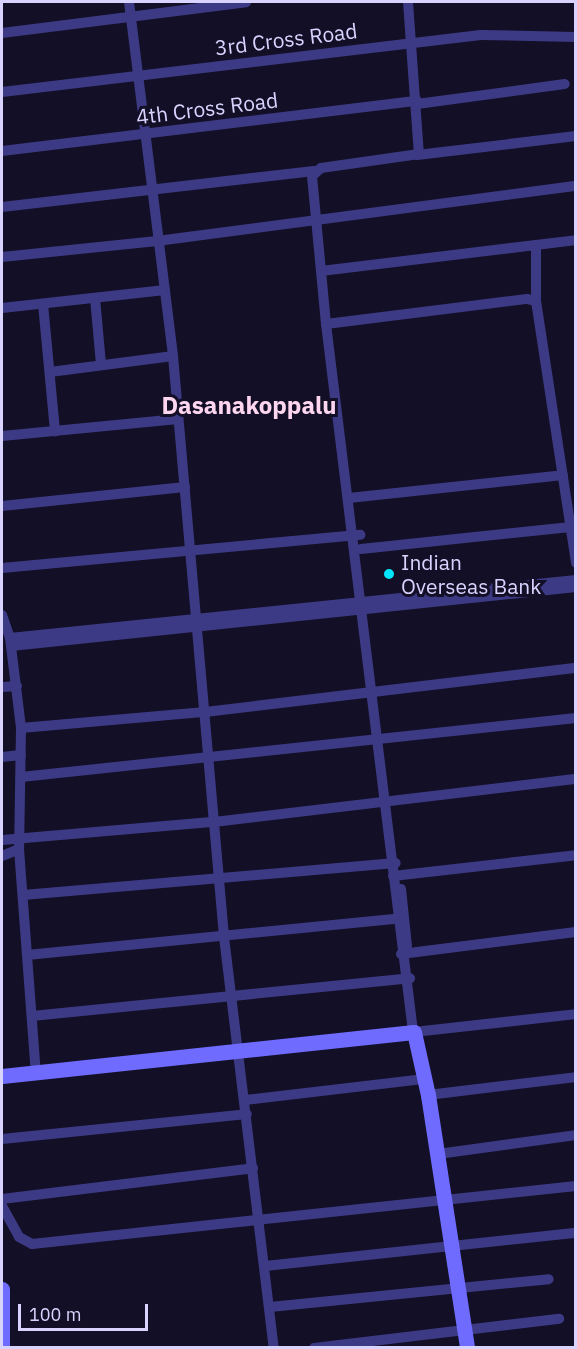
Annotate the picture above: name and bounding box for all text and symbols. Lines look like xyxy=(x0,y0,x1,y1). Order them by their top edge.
street label: 3rd Cross Road xyxy=(213,18,359,60)
street label: 4th Cross Road xyxy=(135,87,279,129)
district label: Dasanakoppalu xyxy=(161,392,337,420)
place label: Indian Overseas Bank xyxy=(401,549,541,599)
marker: Indian Overseas Bank xyxy=(382,567,396,581)
scale bar xyxy=(21,1292,152,1330)
text: 100 m xyxy=(29,1303,81,1326)

